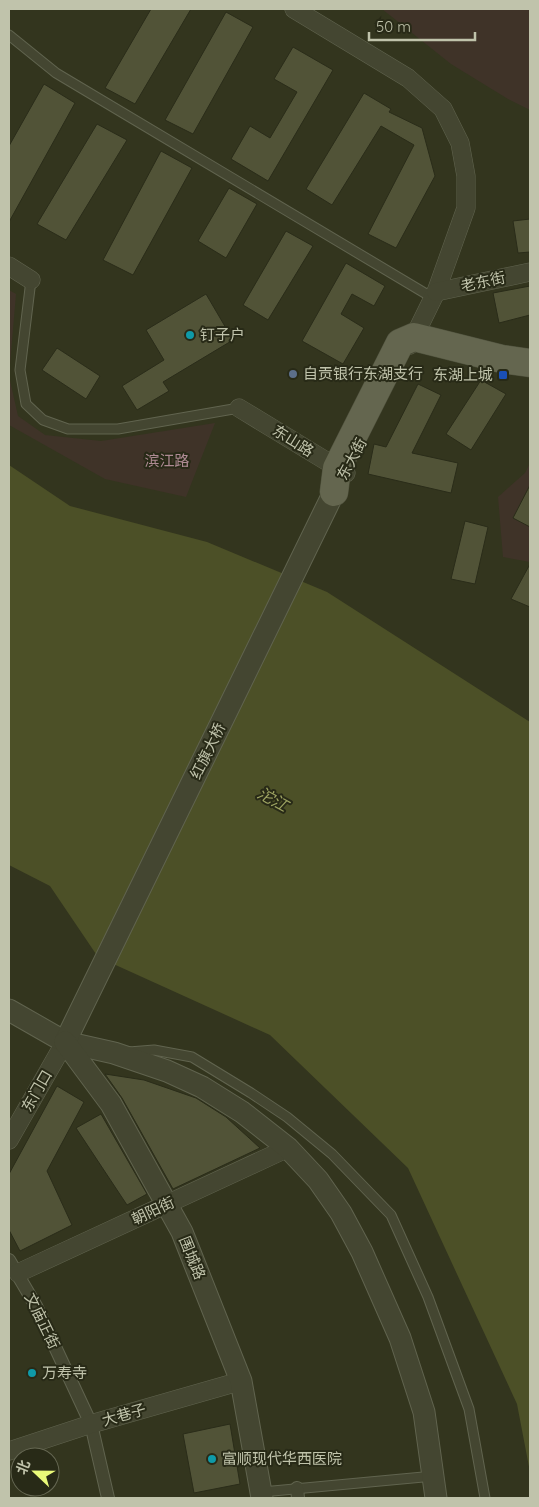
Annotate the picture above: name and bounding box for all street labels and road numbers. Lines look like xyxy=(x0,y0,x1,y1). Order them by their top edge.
street label: 老东街 xyxy=(459,268,507,295)
street label: 东山路 xyxy=(269,421,317,461)
street label: 东大街 xyxy=(333,434,371,483)
street label: 红旗大桥 xyxy=(186,720,229,782)
street label: 东门口 xyxy=(17,1067,56,1115)
street label: 朝阳街 xyxy=(128,1192,177,1229)
street label: 围城路 xyxy=(175,1233,210,1282)
street label: 文庙正街 xyxy=(21,1290,64,1352)
street label: 大巷子 xyxy=(100,1399,148,1430)

